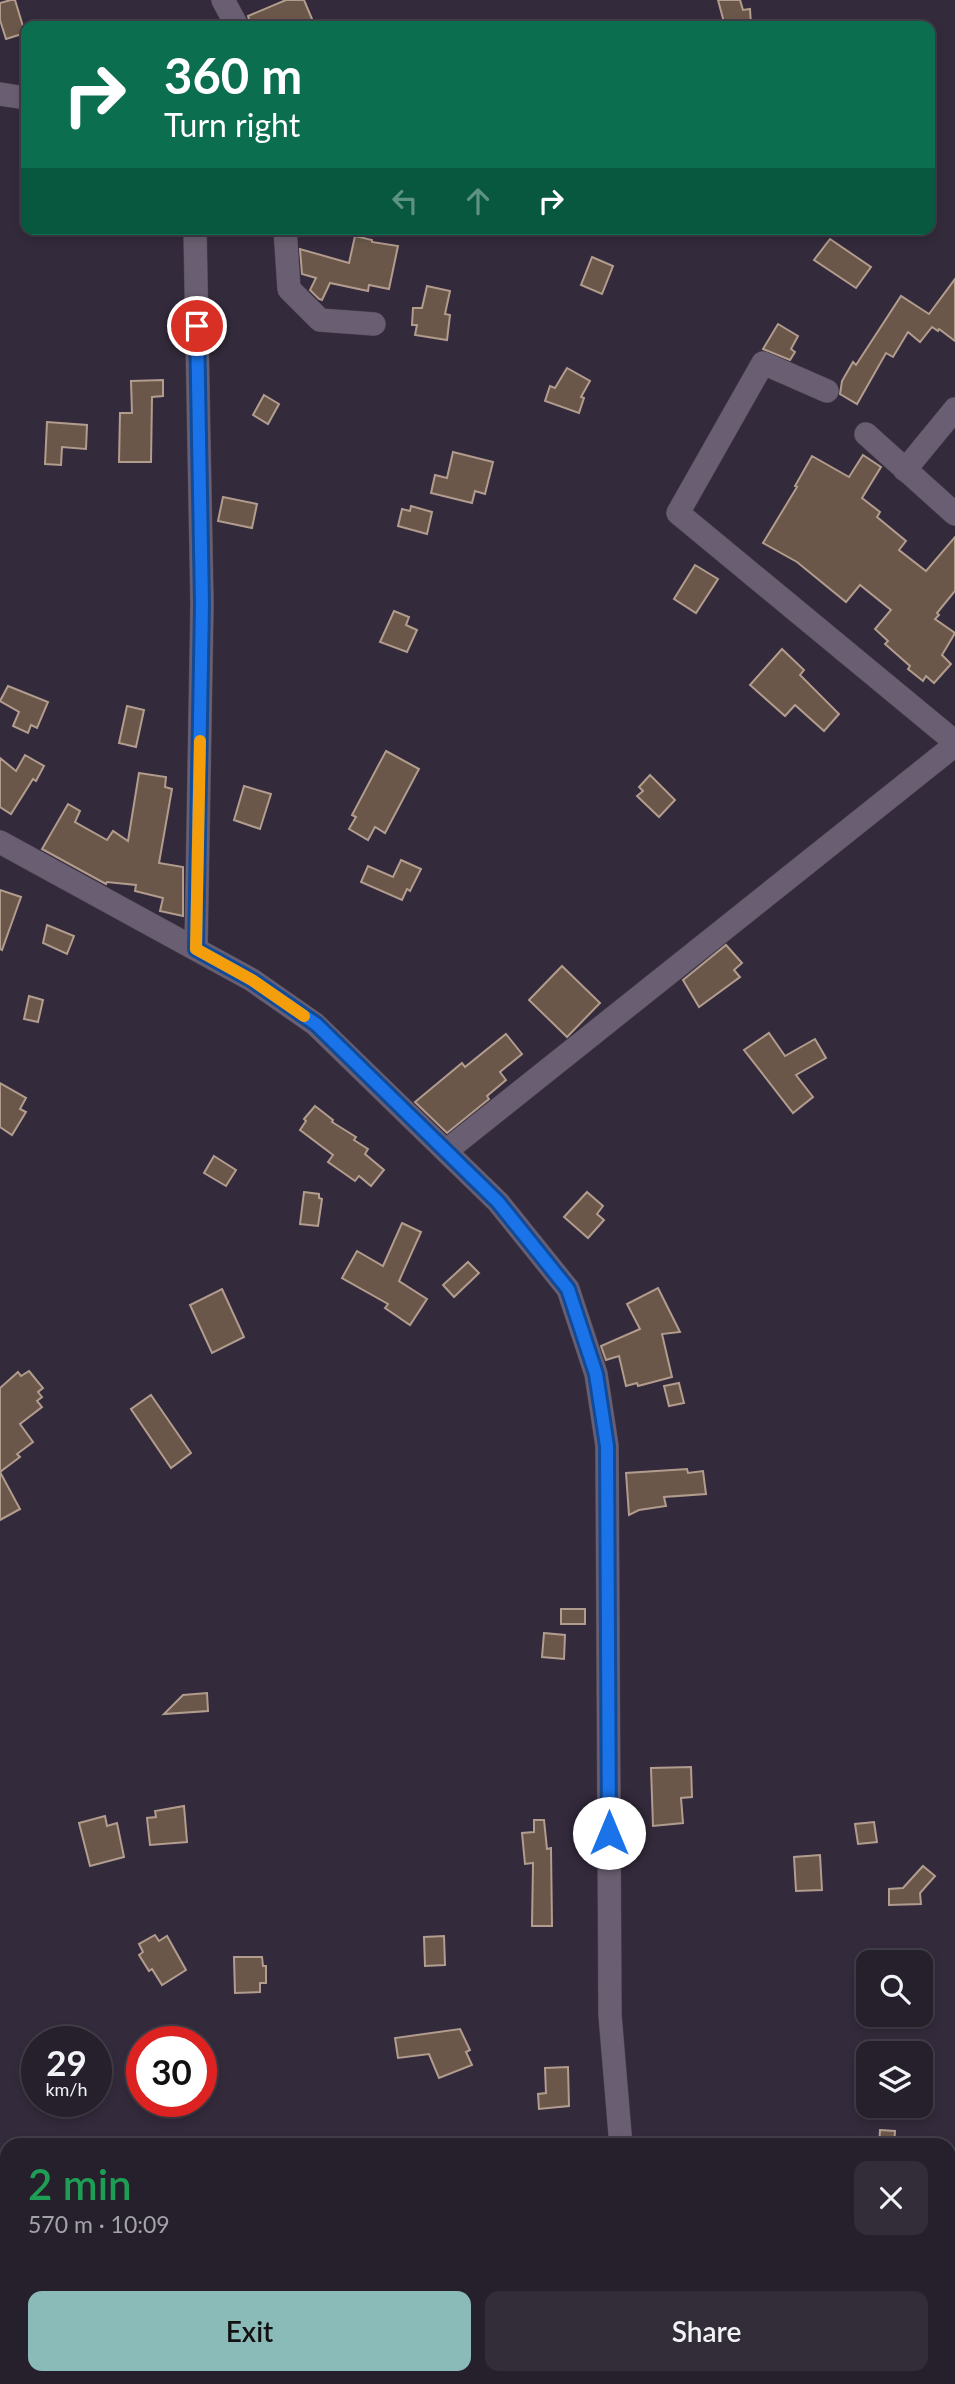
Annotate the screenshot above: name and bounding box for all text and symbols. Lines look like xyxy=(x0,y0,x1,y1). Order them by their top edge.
text: 360 m xyxy=(164,46,302,104)
icon: right xyxy=(49,49,140,140)
text: Turn right xyxy=(164,105,300,144)
icon: left xyxy=(386,182,424,220)
icon: ahead xyxy=(459,182,497,220)
icon: right xyxy=(532,182,570,220)
pin xyxy=(167,296,227,356)
icon: arrive xyxy=(178,307,216,345)
position arrow xyxy=(572,1796,646,1870)
map controls xyxy=(856,1950,933,2118)
button: search xyxy=(856,1950,933,2027)
speed limit sign: 30 xyxy=(126,2026,217,2117)
text: 29 xyxy=(46,2041,87,2083)
button: layers xyxy=(856,2041,933,2118)
text: km/h xyxy=(45,2078,88,2100)
text: 2 min xyxy=(28,2159,132,2209)
button: close xyxy=(854,2161,928,2235)
text: 570 m · 10:09 xyxy=(28,2210,170,2238)
button: Exit xyxy=(28,2291,471,2371)
button: Share xyxy=(485,2291,928,2371)

